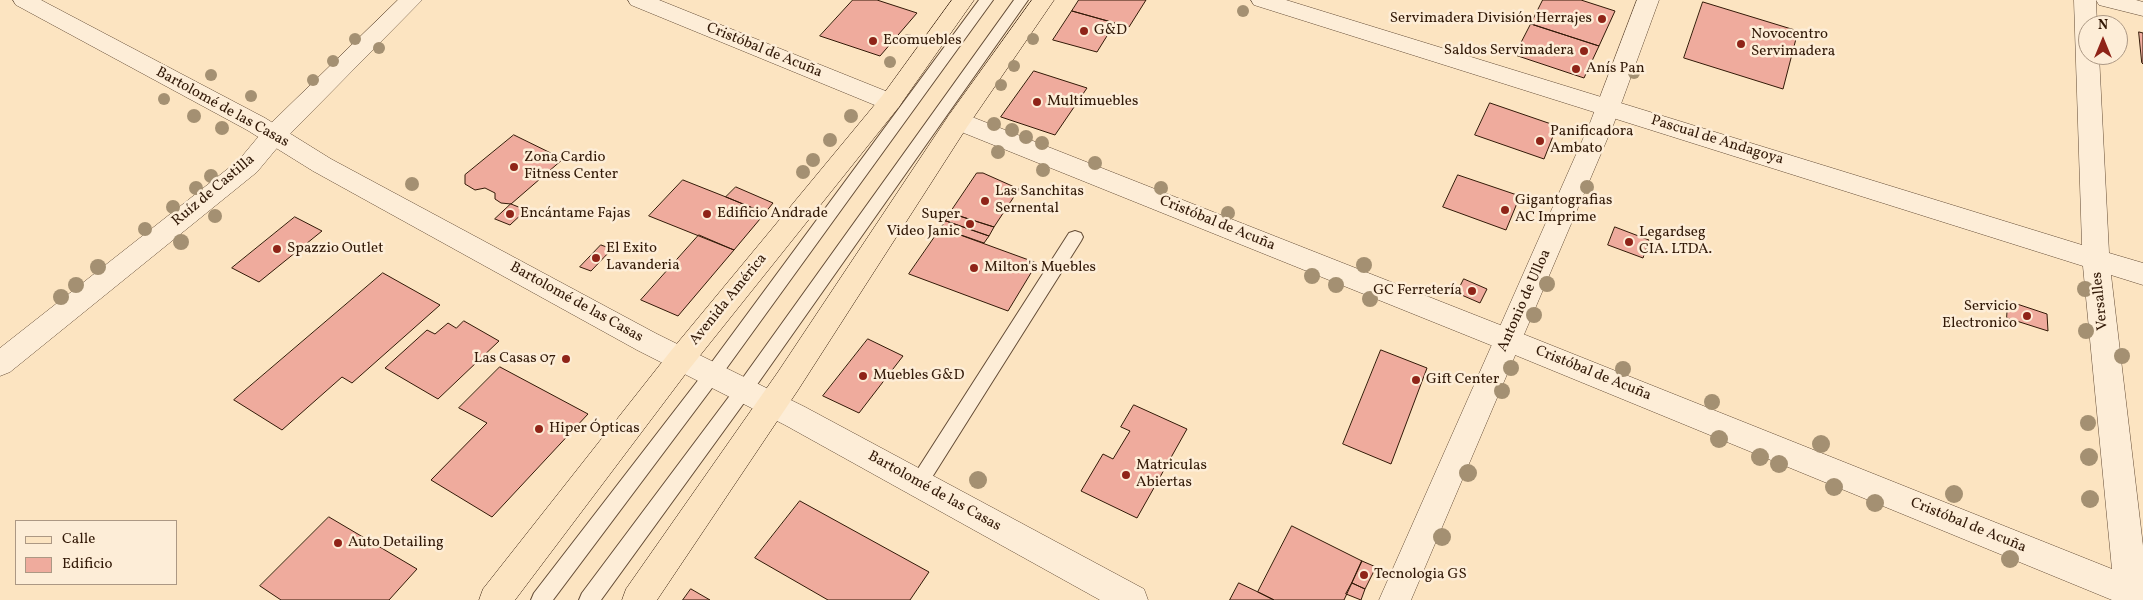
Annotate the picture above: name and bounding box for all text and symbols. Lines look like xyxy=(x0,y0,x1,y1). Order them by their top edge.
place label: Servimadera División Herrajes xyxy=(1390,10,1592,28)
marker: Servimadera División Herrajes xyxy=(1596,13,1608,25)
north arrow xyxy=(2078,15,2128,65)
text: N xyxy=(2098,16,2108,35)
street label: Cristóbal de Acuña xyxy=(703,20,825,82)
place label: G&D xyxy=(1094,22,1127,40)
marker: G&D xyxy=(1078,25,1090,37)
place label: Novocentro Servimadera xyxy=(1751,26,1835,61)
place label: Ecomuebles xyxy=(883,32,962,50)
marker: Ecomuebles xyxy=(867,35,879,47)
marker: Novocentro Servimadera xyxy=(1735,38,1747,50)
place label: Saldos Servimadera xyxy=(1444,42,1574,60)
marker: Saldos Servimadera xyxy=(1578,45,1590,57)
place label: Anís Pan xyxy=(1586,60,1645,78)
marker: Anís Pan xyxy=(1570,63,1582,75)
street label: Bartolomé de las Casas xyxy=(152,64,292,152)
place label: Multimuebles xyxy=(1047,93,1138,111)
marker: Multimuebles xyxy=(1031,96,1043,108)
street label: Pascual de Andagoya xyxy=(1648,112,1786,170)
place label: Panificadora Ambato xyxy=(1550,123,1633,158)
marker: Panificadora Ambato xyxy=(1534,135,1546,147)
place label: Zona Cardio Fitness Center xyxy=(524,149,618,184)
street label: Ruíz de Castilla xyxy=(169,151,259,231)
marker: Zona Cardio Fitness Center xyxy=(508,161,520,173)
place label: Las Sanchitas Sernental xyxy=(995,183,1084,218)
place label: Gigantografias AC Imprime xyxy=(1515,192,1612,227)
street label: Cristóbal de Acuña xyxy=(1156,193,1278,255)
marker: Las Sanchitas Sernental xyxy=(979,195,991,207)
marker: Gigantografias AC Imprime xyxy=(1499,204,1511,216)
place label: Encántame Fajas xyxy=(520,205,630,223)
place label: Edificio Andrade xyxy=(717,205,828,223)
place label: Super Video Janic xyxy=(887,206,960,241)
marker: Encántame Fajas xyxy=(504,208,516,220)
marker: Edificio Andrade xyxy=(701,208,713,220)
marker: Super Video Janic xyxy=(964,218,976,230)
place label: Legardseg CIA. LTDA. xyxy=(1639,224,1712,259)
marker: Legardseg CIA. LTDA. xyxy=(1623,236,1635,248)
place label: Spazzio Outlet xyxy=(287,240,383,258)
place label: El Exito Lavanderia xyxy=(606,240,680,275)
marker: Spazzio Outlet xyxy=(271,243,283,255)
street label: Antonio de Ulloa xyxy=(1494,247,1556,355)
street label: Avenida América xyxy=(686,250,772,350)
marker: El Exito Lavanderia xyxy=(590,252,602,264)
street label: Bartolomé de las Casas xyxy=(506,259,646,347)
place label: Milton's Muebles xyxy=(984,259,1096,277)
marker: Milton's Muebles xyxy=(968,262,980,274)
street label: Versalles xyxy=(2089,271,2113,331)
place label: GC Ferretería xyxy=(1373,282,1462,300)
marker: GC Ferretería xyxy=(1466,285,1478,297)
place label: Servicio Electronico xyxy=(1942,298,2017,333)
marker: Servicio Electronico xyxy=(2021,310,2033,322)
street label: Cristóbal de Acuña xyxy=(1532,343,1654,405)
place label: Las Casas 07 xyxy=(474,350,556,368)
marker: Las Casas 07 xyxy=(560,353,572,365)
place label: Muebles G&D xyxy=(873,367,964,385)
marker: Muebles G&D xyxy=(857,370,869,382)
place label: Gift Center xyxy=(1426,371,1499,389)
marker: Gift Center xyxy=(1410,374,1422,386)
place label: Hiper Ópticas xyxy=(549,420,640,438)
marker: Hiper Ópticas xyxy=(533,423,545,435)
street label: Bartolomé de las Casas xyxy=(864,448,1004,536)
place label: Matriculas Abiertas xyxy=(1136,457,1207,492)
marker: Matriculas Abiertas xyxy=(1120,469,1132,481)
street label: Cristóbal de Acuña xyxy=(1907,495,2029,557)
legend xyxy=(15,520,178,585)
text: Calle xyxy=(62,529,95,550)
place label: Auto Detailing xyxy=(348,534,444,552)
marker: Auto Detailing xyxy=(332,537,344,549)
text: Edificio xyxy=(62,554,113,575)
place label: Tecnologia GS xyxy=(1374,566,1467,584)
marker: Tecnologia GS xyxy=(1358,569,1370,581)

